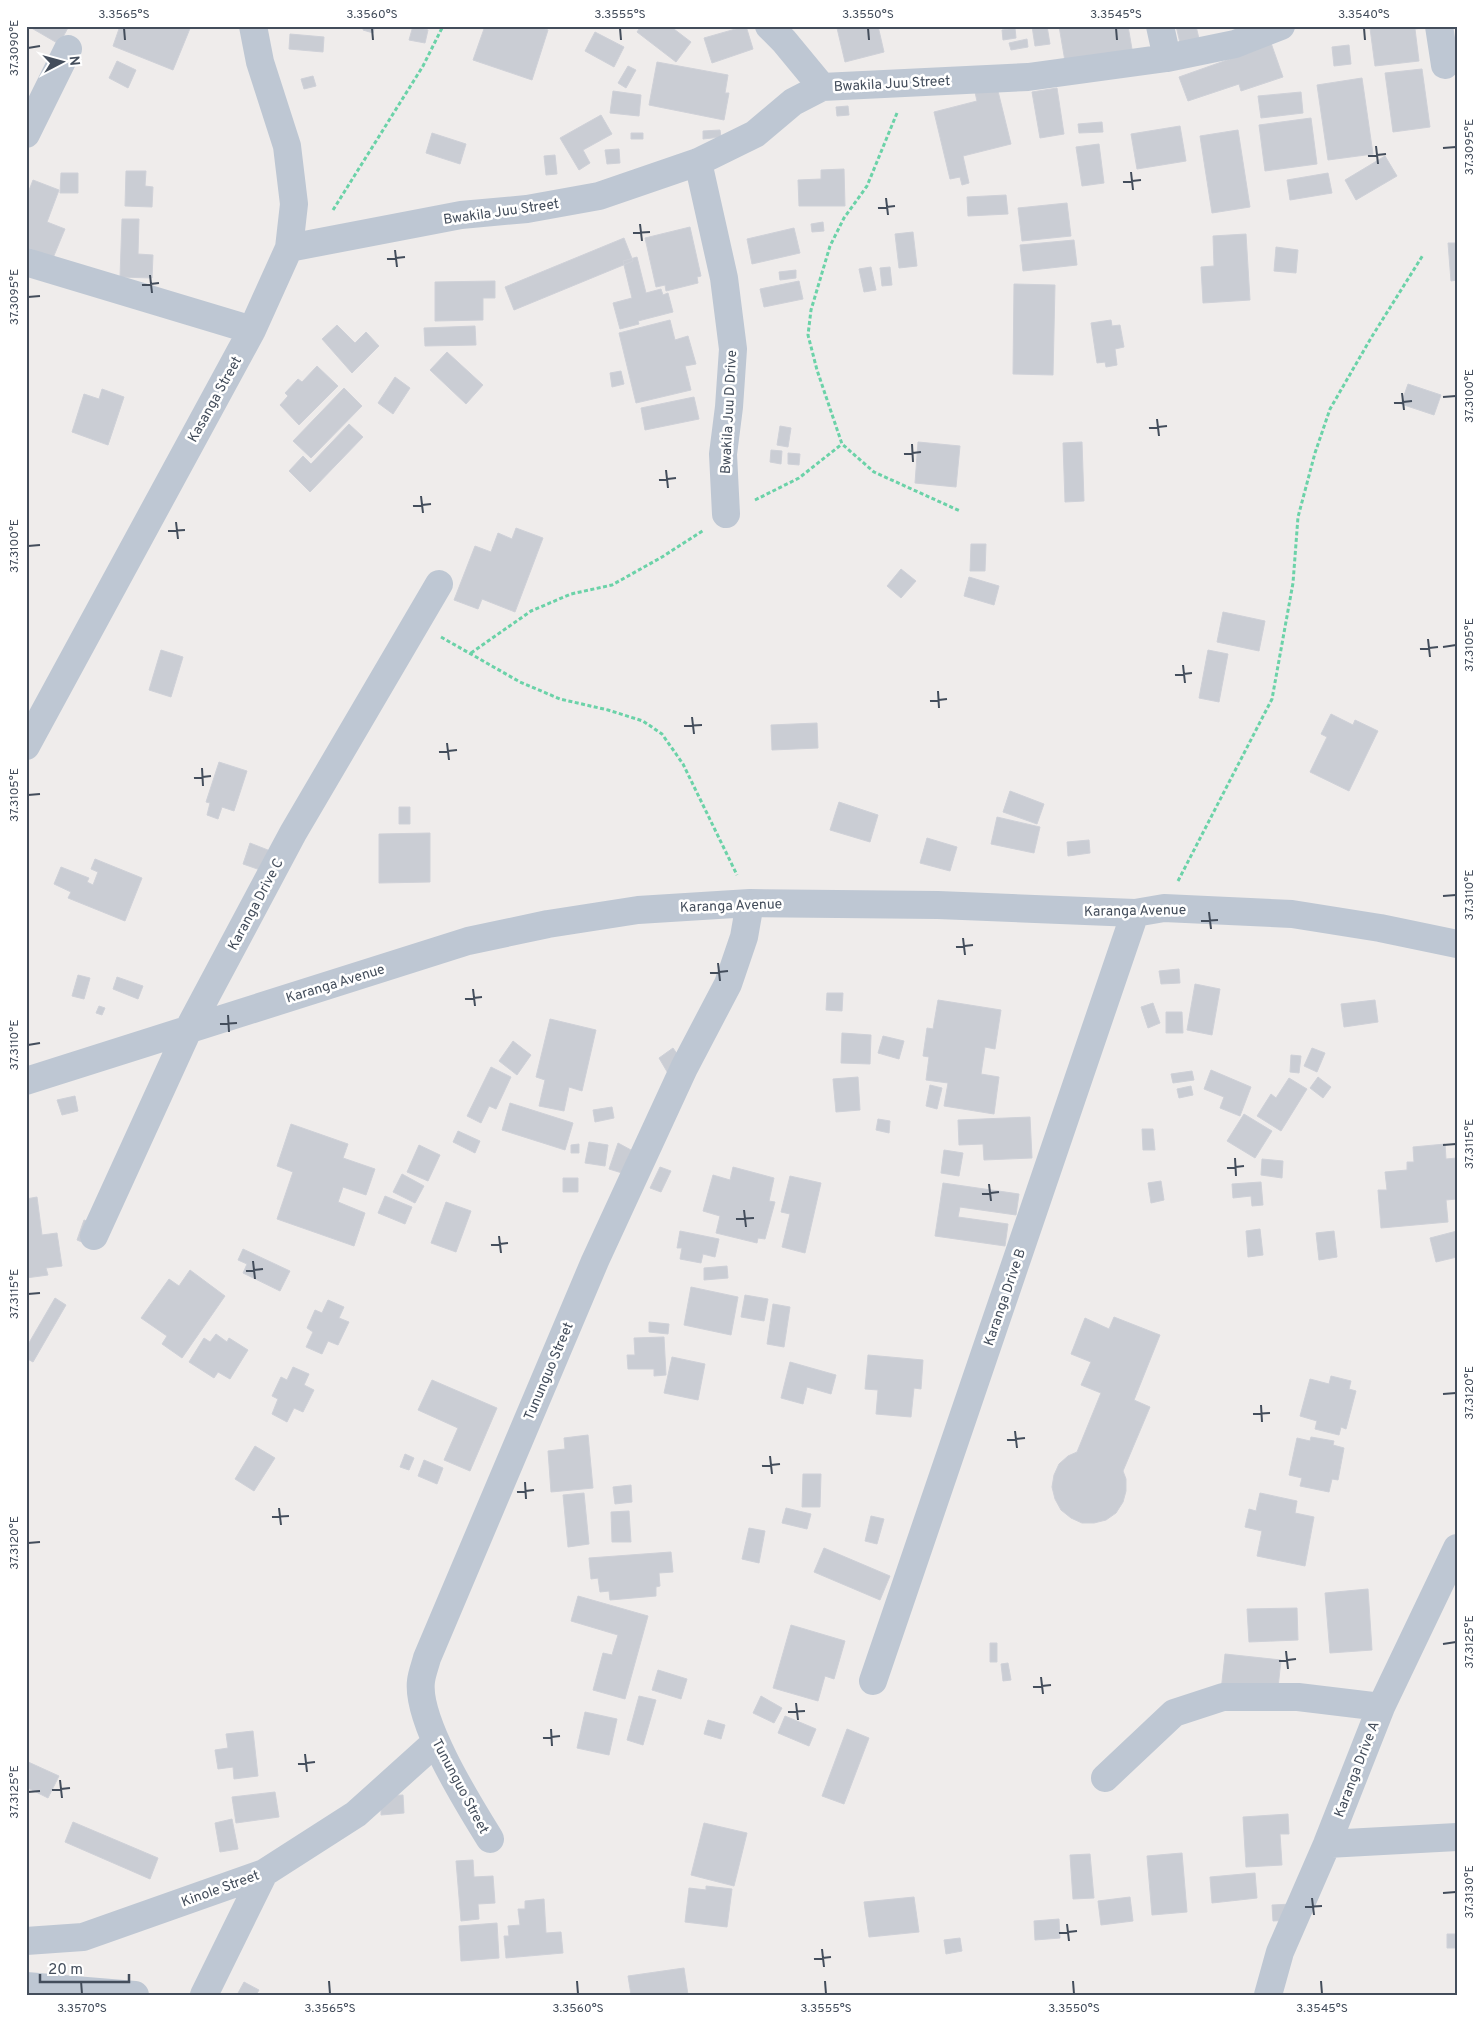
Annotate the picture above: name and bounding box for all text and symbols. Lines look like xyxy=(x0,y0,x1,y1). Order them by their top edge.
text: 3.3565°S xyxy=(98,7,150,23)
text: 3.3560°S xyxy=(346,7,398,23)
text: 3.3555°S xyxy=(594,7,646,23)
text: 3.3550°S xyxy=(842,7,894,23)
text: 3.3545°S xyxy=(1090,7,1142,23)
text: 3.3540°S xyxy=(1338,7,1390,23)
text: 37.3090°E xyxy=(7,20,23,76)
north arrow xyxy=(38,38,88,88)
text: N xyxy=(64,55,82,67)
street label: Bwakila Juu Street xyxy=(833,73,951,96)
text: 37.3095°E xyxy=(1462,119,1478,175)
street label: Bwakila Juu Street xyxy=(442,196,560,229)
text: 37.3095°E xyxy=(7,269,23,325)
street label: Bwakila Juu D Drive xyxy=(718,350,741,474)
street label: Kasanga Street xyxy=(185,354,246,446)
text: 37.3100°E xyxy=(1462,369,1478,423)
text: 37.3100°E xyxy=(7,519,23,573)
text: 37.3105°E xyxy=(1462,618,1478,672)
text: 37.3105°E xyxy=(7,768,23,822)
street label: Karanga Drive C xyxy=(225,856,288,954)
text: 37.3110°E xyxy=(1462,870,1478,920)
street label: Karanga Avenue xyxy=(680,896,782,917)
street label: Karanga Avenue xyxy=(1084,902,1186,921)
street label: Karanga Avenue xyxy=(284,961,387,1008)
text: 37.3110°E xyxy=(7,1020,23,1070)
text: 37.3115°E xyxy=(1462,1119,1478,1169)
street label: Karanga Drive B xyxy=(981,1247,1030,1348)
text: 37.3115°E xyxy=(7,1269,23,1319)
street label: Tununguo Street xyxy=(521,1320,578,1423)
text: 37.3120°E xyxy=(1462,1366,1478,1420)
text: 37.3120°E xyxy=(7,1516,23,1570)
text: 37.3125°E xyxy=(1462,1615,1478,1669)
street label: Karanga Drive A xyxy=(1331,1719,1384,1820)
street label: Tununguo Street xyxy=(428,1736,492,1837)
text: 37.3125°E xyxy=(7,1765,23,1819)
text: 37.3130°E xyxy=(1462,1865,1478,1919)
street label: Kinole Street xyxy=(179,1867,262,1911)
scale bar xyxy=(40,1951,129,1983)
text: 20 m xyxy=(48,1961,83,1980)
text: 3.3570°S xyxy=(57,2001,107,2017)
text: 3.3565°S xyxy=(304,2001,356,2017)
text: 3.3560°S xyxy=(552,2001,604,2017)
text: 3.3555°S xyxy=(800,2001,852,2017)
text: 3.3550°S xyxy=(1048,2001,1100,2017)
text: 3.3545°S xyxy=(1296,2001,1348,2017)

